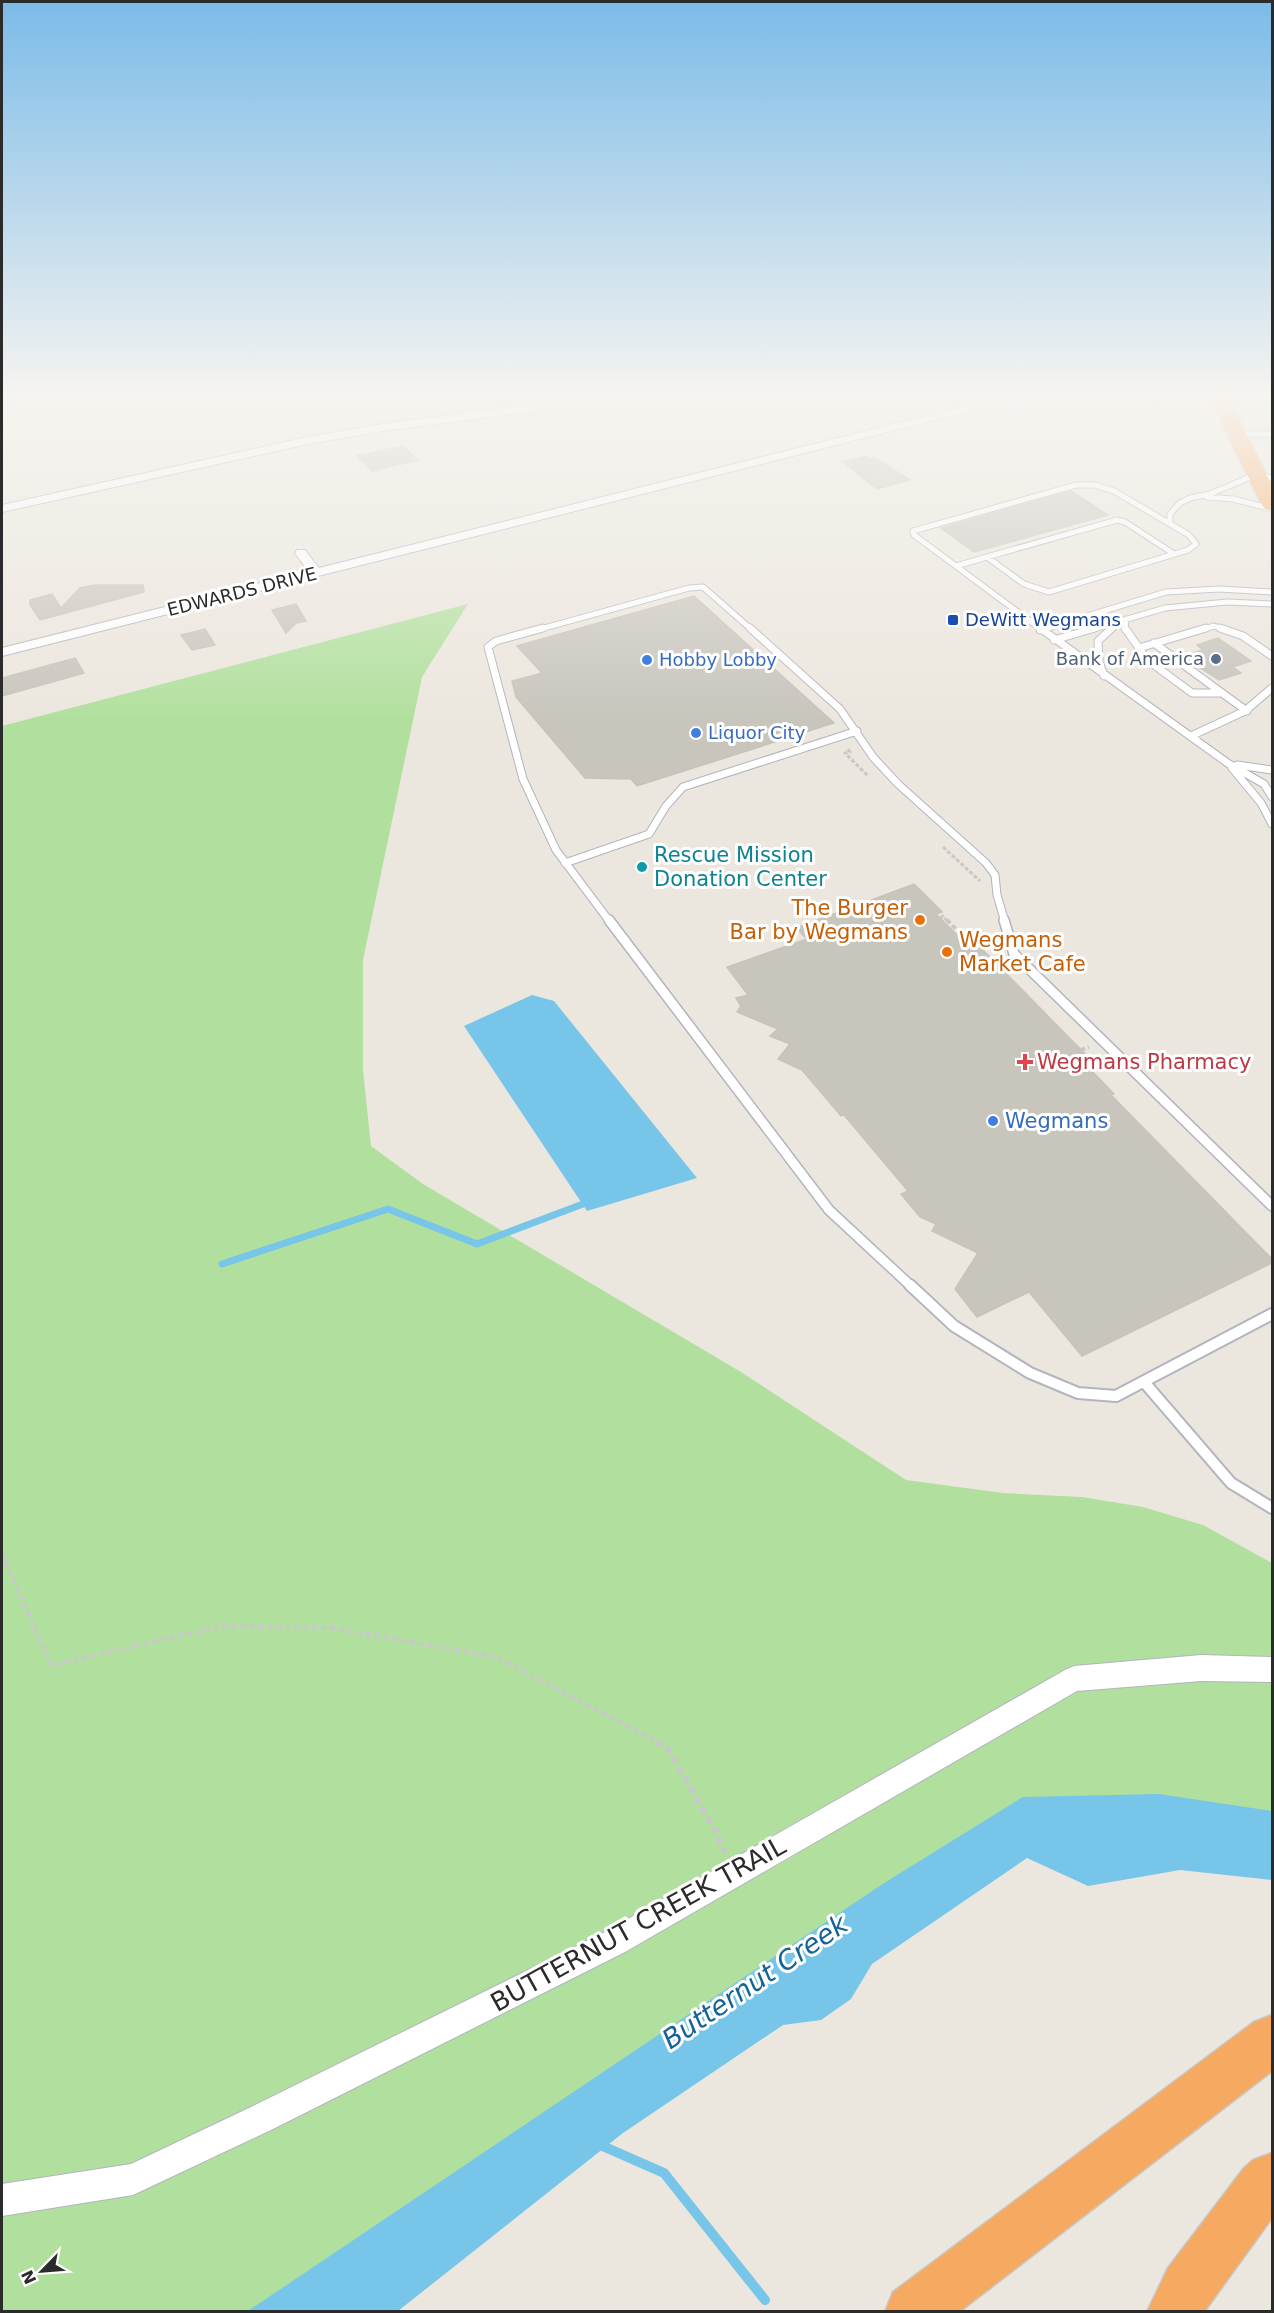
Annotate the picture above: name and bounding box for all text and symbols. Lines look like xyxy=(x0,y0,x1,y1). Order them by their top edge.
street label: EDWARDS DRIVE xyxy=(165,563,319,620)
place label: DeWitt Wegmans xyxy=(965,609,1121,630)
marker: DeWitt Wegmans xyxy=(946,613,960,627)
place label: Bank of America xyxy=(1056,648,1204,669)
place label: Hobby Lobby xyxy=(659,649,777,670)
marker: Bank of America xyxy=(1209,652,1223,666)
marker: Hobby Lobby xyxy=(640,653,654,667)
place label: Liquor City xyxy=(708,722,806,743)
marker: Liquor City xyxy=(689,726,703,740)
place label: Rescue Mission Donation Center xyxy=(654,843,827,891)
marker: Rescue Mission Donation Center xyxy=(635,860,649,874)
place label: The Burger Bar by Wegmans xyxy=(730,896,908,944)
marker: The Burger Bar by Wegmans xyxy=(913,913,927,927)
place label: Wegmans Market Cafe xyxy=(959,928,1086,976)
marker: Wegmans Market Cafe xyxy=(940,945,954,959)
place label: Wegmans Pharmacy xyxy=(1037,1050,1251,1074)
marker: Wegmans Pharmacy xyxy=(1018,1055,1032,1069)
place label: Wegmans xyxy=(1005,1109,1108,1133)
marker: Wegmans xyxy=(986,1114,1000,1128)
street label: BUTTERNUT CREEK TRAIL xyxy=(485,1830,791,2018)
water label: Butternut Creek xyxy=(656,1907,854,2055)
north arrow xyxy=(12,2241,72,2301)
text: N xyxy=(17,2267,40,2287)

